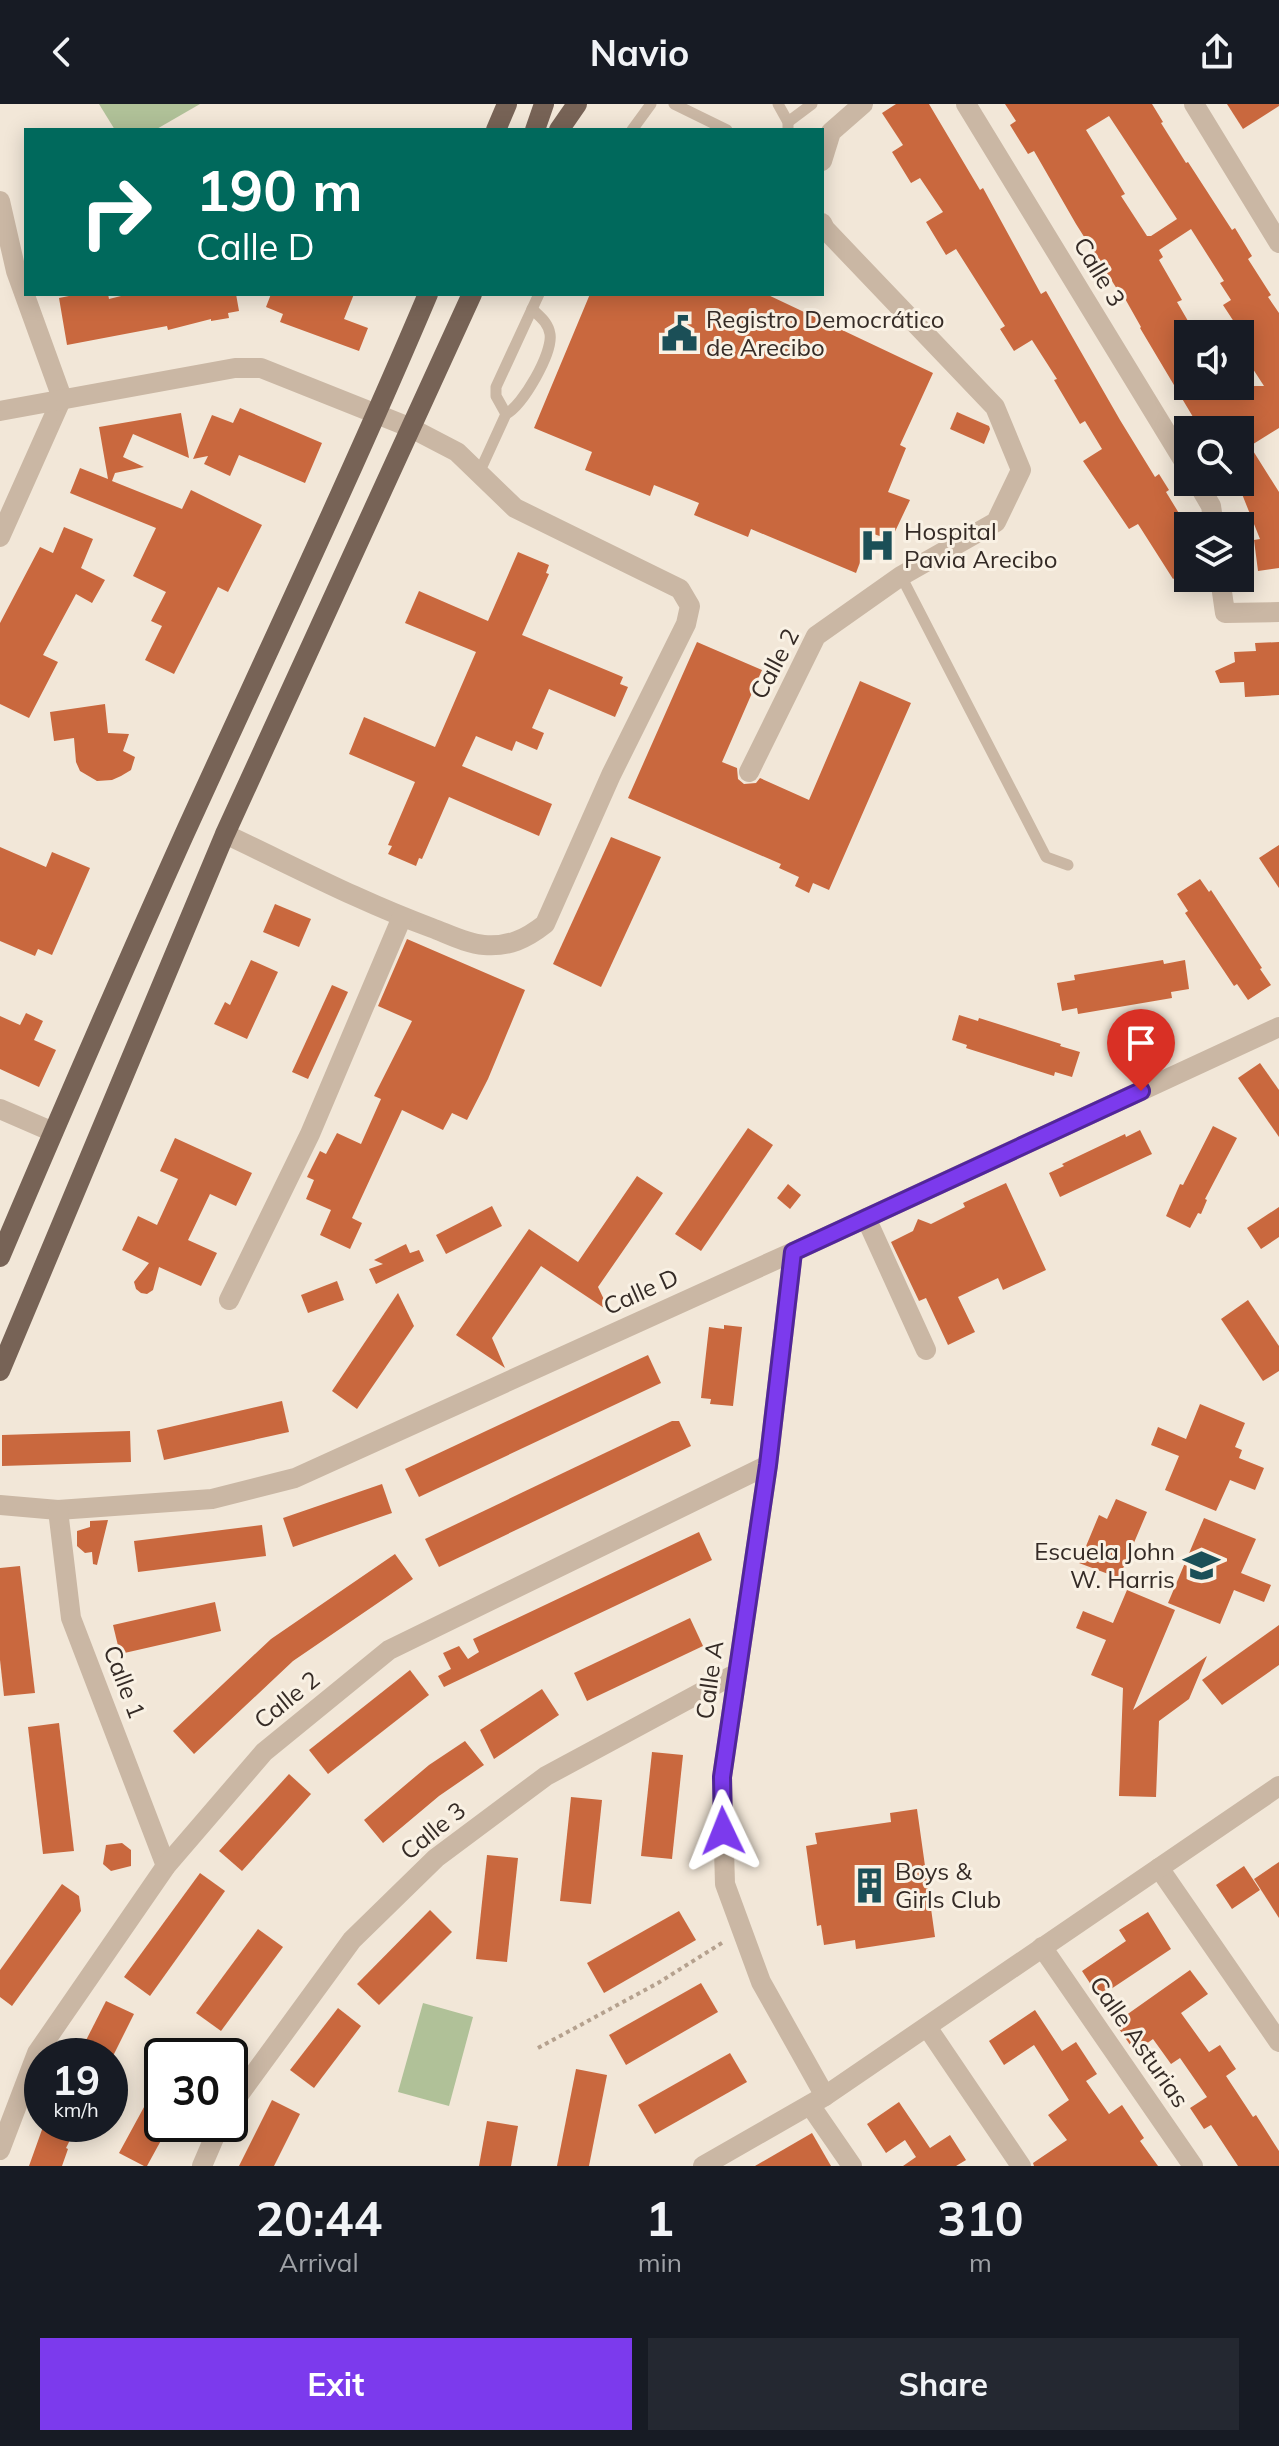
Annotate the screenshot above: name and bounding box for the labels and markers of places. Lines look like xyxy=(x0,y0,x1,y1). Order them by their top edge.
place label: Registro Democrático de Arecibo xyxy=(706,304,945,362)
public building icon: Registro Democrático de Arecibo xyxy=(661,315,699,353)
place label: Hospital Pavia Arecibo xyxy=(904,516,1057,574)
hospital icon: Hospital Pavia Arecibo xyxy=(859,527,897,565)
pin xyxy=(1107,1009,1175,1091)
place label: Escuela John W. Harris xyxy=(1034,1536,1175,1594)
school or university icon: Escuela John W. Harris xyxy=(1182,1547,1220,1585)
place label: Boys & Girls Club xyxy=(895,1856,1001,1914)
building icon: Boys & Girls Club xyxy=(850,1867,888,1905)

